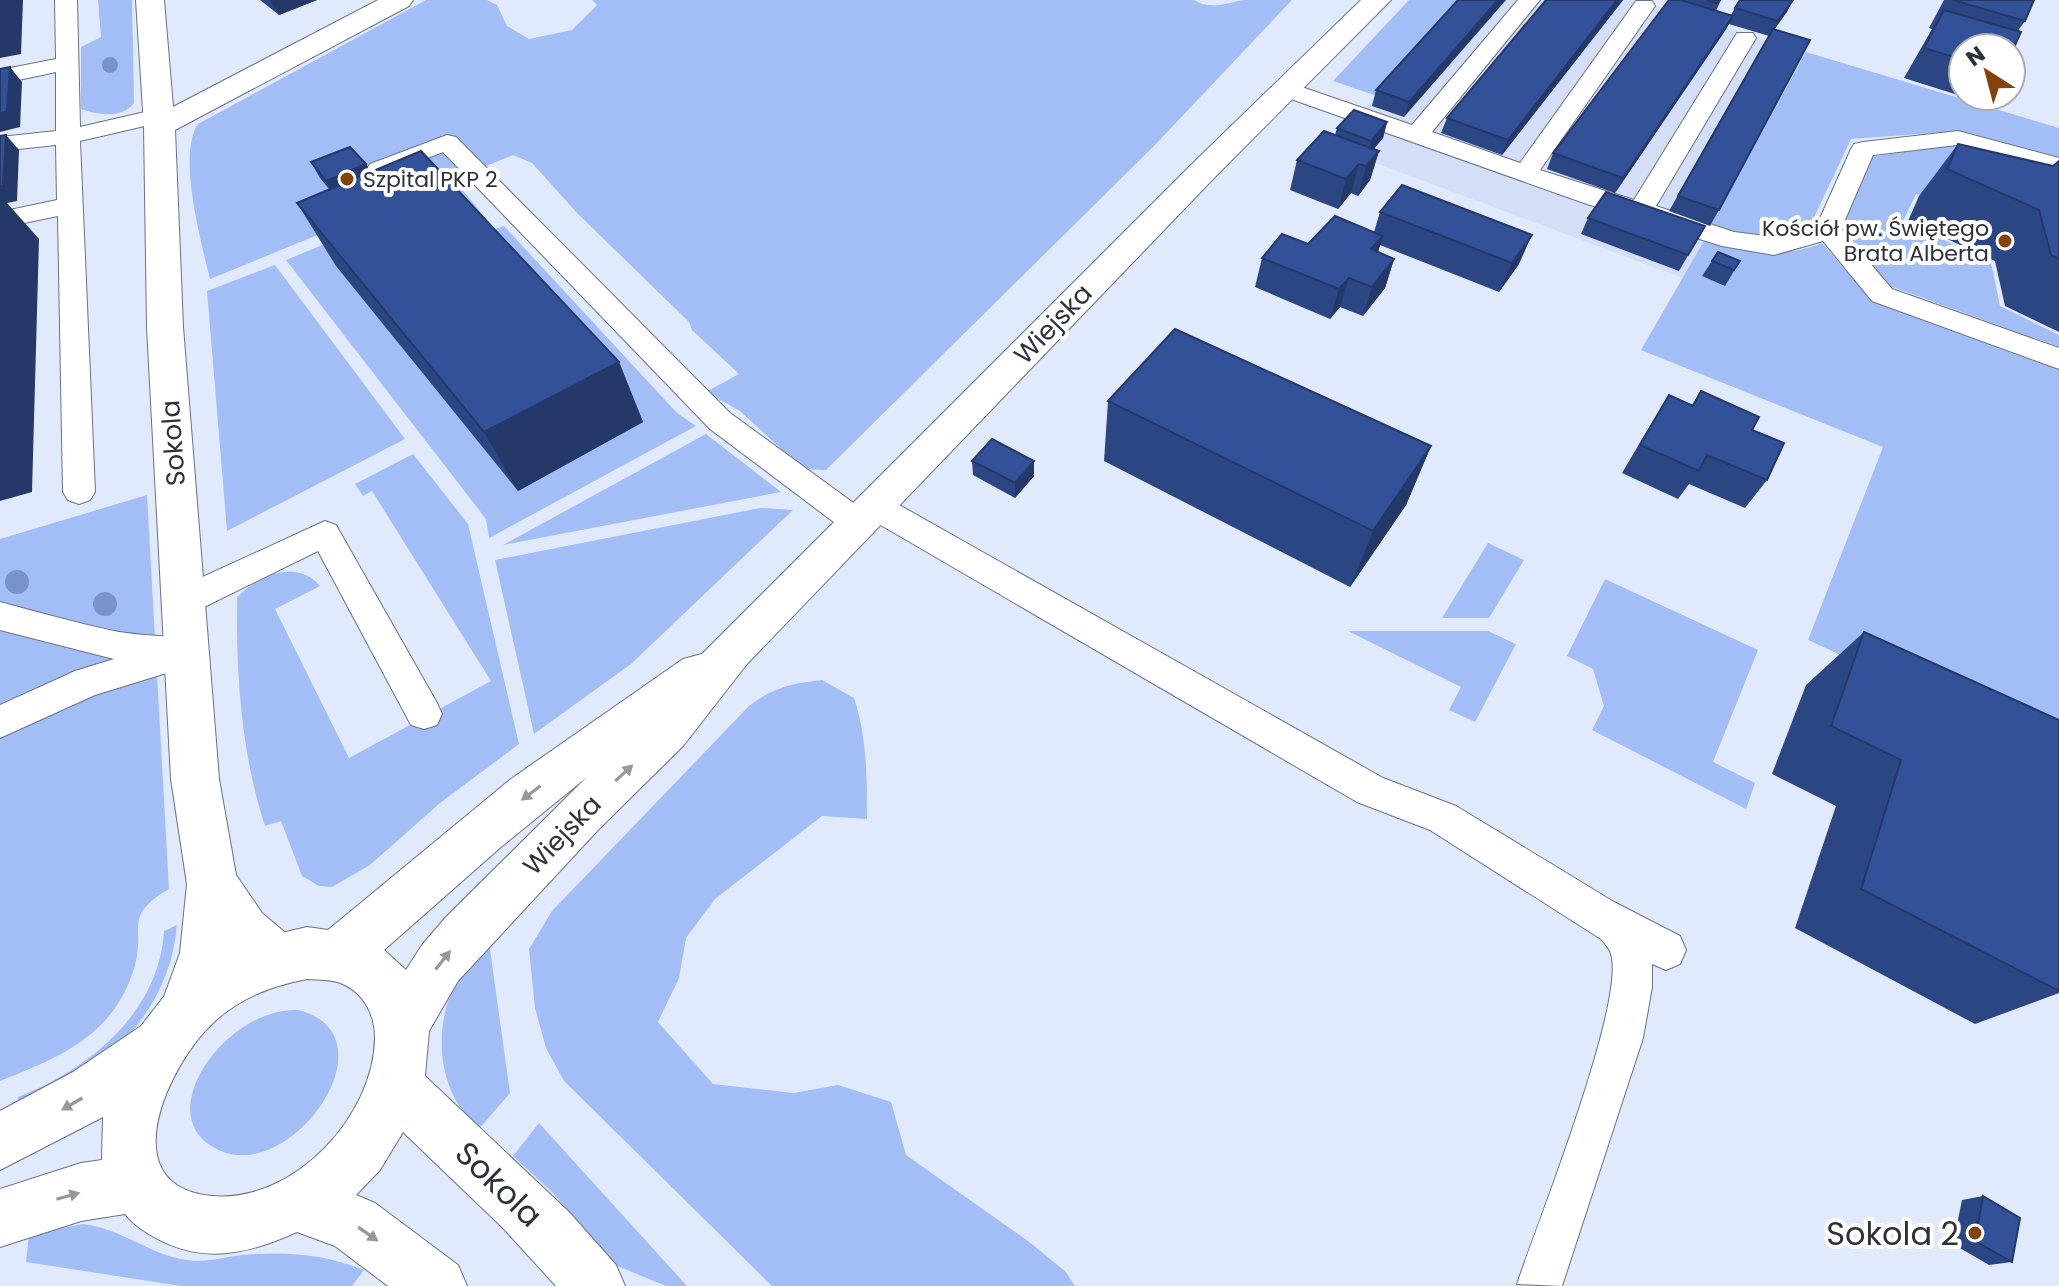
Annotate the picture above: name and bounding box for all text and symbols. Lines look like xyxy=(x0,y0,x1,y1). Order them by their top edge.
north arrow xyxy=(1947,32,2027,112)
text: N xyxy=(1960,39,1991,74)
place label: Szpital PKP 2 xyxy=(363,164,498,195)
marker: Szpital PKP 2 xyxy=(338,170,356,188)
place label: Kościół pw. Świętego Brata Alberta xyxy=(1762,213,1989,269)
marker: Kościół pw. Świętego Brata Alberta xyxy=(1996,232,2014,250)
street label: Wiejska xyxy=(1006,276,1100,372)
street label: Sokola xyxy=(152,399,194,487)
one-way arrow xyxy=(614,765,633,783)
one-way arrow xyxy=(520,785,541,801)
street label: Wiejska xyxy=(515,787,609,883)
one-way arrow xyxy=(435,950,451,970)
one-way arrow xyxy=(61,1097,83,1111)
street label: Sokola xyxy=(445,1131,553,1237)
one-way arrow xyxy=(56,1189,80,1202)
place label: Sokola 2 xyxy=(1826,1211,1959,1256)
marker: Sokola 2 xyxy=(1966,1224,1984,1242)
one-way arrow xyxy=(358,1227,379,1242)

